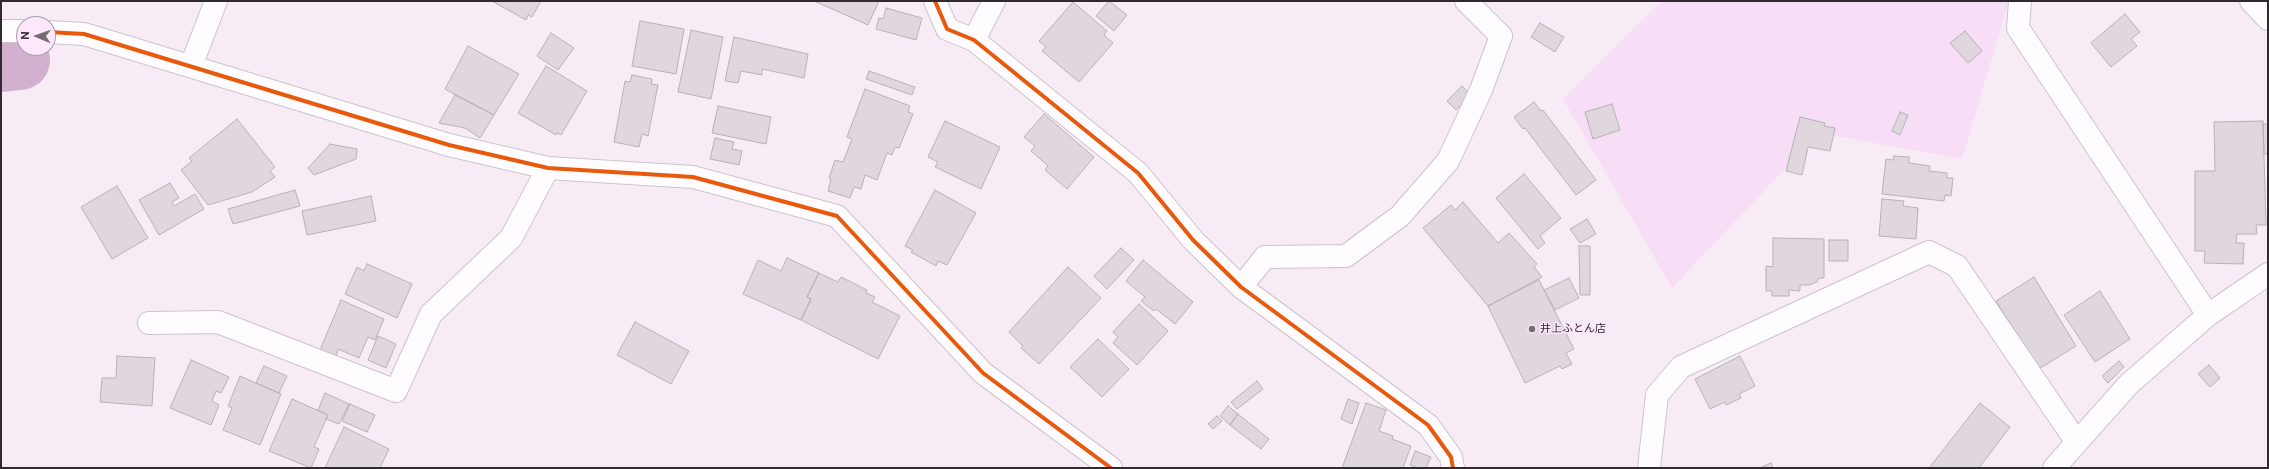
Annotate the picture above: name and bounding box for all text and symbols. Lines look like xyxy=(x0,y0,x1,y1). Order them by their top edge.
north arrow xyxy=(16,16,56,56)
text: N xyxy=(19,31,31,40)
place label: 井上ふとん店 xyxy=(1540,322,1606,336)
marker: 井上ふとん店 xyxy=(1527,324,1537,334)

